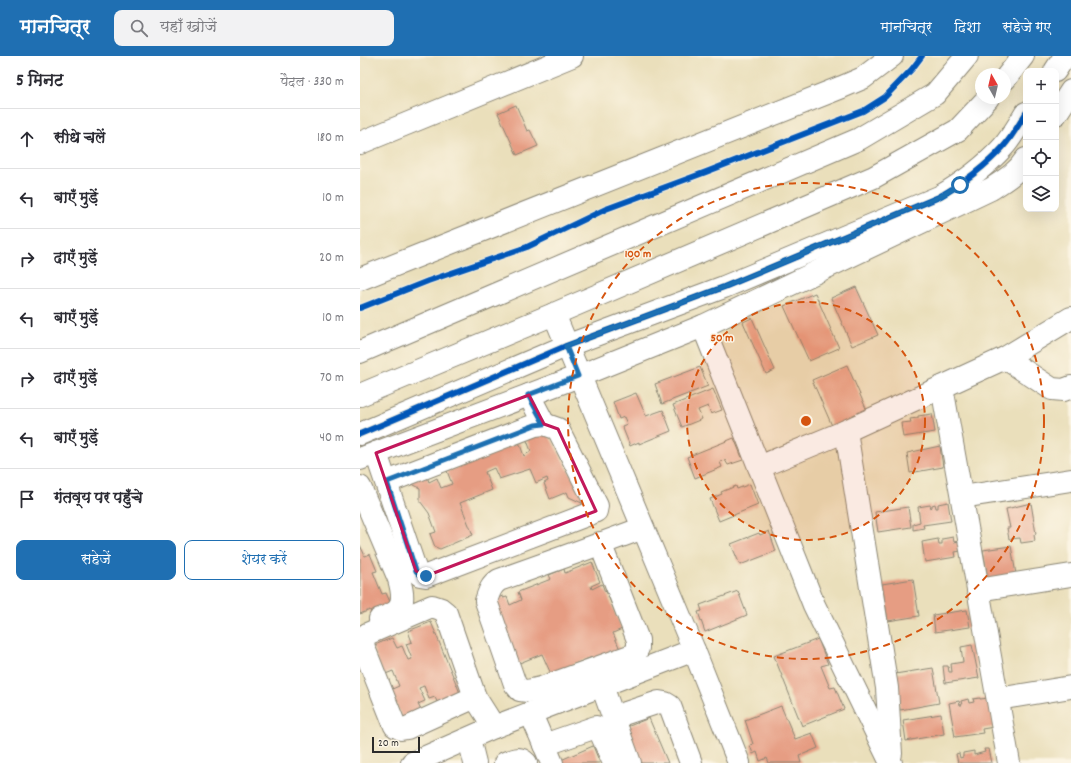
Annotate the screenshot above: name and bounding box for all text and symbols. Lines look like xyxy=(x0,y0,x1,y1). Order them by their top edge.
search box xyxy=(114,10,394,46)
text: मानचित्र xyxy=(20,15,90,42)
icon: search xyxy=(128,17,150,39)
text: यहाँ खोजें xyxy=(160,17,217,39)
text: मानचित्र xyxy=(880,18,932,38)
text: दिशा xyxy=(954,18,981,38)
text: सहेजे गए xyxy=(1003,18,1051,38)
north arrow xyxy=(975,68,1011,104)
map controls xyxy=(1023,68,1059,212)
button: + xyxy=(1023,68,1059,104)
text: 5 मिनट xyxy=(16,70,64,94)
text: पैदल · 330 m xyxy=(280,73,344,92)
button: − xyxy=(1023,104,1059,140)
icon: ahead xyxy=(16,128,38,150)
text: सीधे चलें xyxy=(54,128,105,150)
text: 180 m xyxy=(317,129,344,148)
button: locate xyxy=(1023,140,1059,176)
route start xyxy=(951,176,969,194)
button: layers xyxy=(1023,176,1059,212)
icon: left xyxy=(16,188,38,210)
text: बाएँ मुड़ें xyxy=(54,188,98,210)
text: 10 m xyxy=(322,189,344,208)
text: 100 m xyxy=(625,246,651,263)
icon: right xyxy=(16,248,38,270)
text: दाएँ मुड़ें xyxy=(54,248,97,270)
text: 20 m xyxy=(319,249,344,268)
icon: left xyxy=(16,308,38,330)
text: बाएँ मुड़ें xyxy=(54,308,98,330)
text: 10 m xyxy=(322,309,344,328)
text: 50 m xyxy=(710,330,734,347)
icon: right xyxy=(16,368,38,390)
text: दाएँ मुड़ें xyxy=(54,368,97,390)
text: 70 m xyxy=(320,369,344,388)
centre of rings xyxy=(799,414,813,428)
icon: left xyxy=(16,428,38,450)
text: बाएँ मुड़ें xyxy=(54,428,98,450)
text: 40 m xyxy=(320,429,344,448)
icon: arrive xyxy=(16,488,38,510)
text: गंतव्य पर पहुँचे xyxy=(54,488,143,510)
button: सहेजें xyxy=(16,540,176,580)
button: शेयर करें xyxy=(184,540,344,580)
route end xyxy=(417,567,435,585)
scale bar xyxy=(372,735,420,754)
text: 20 m xyxy=(378,736,399,752)

